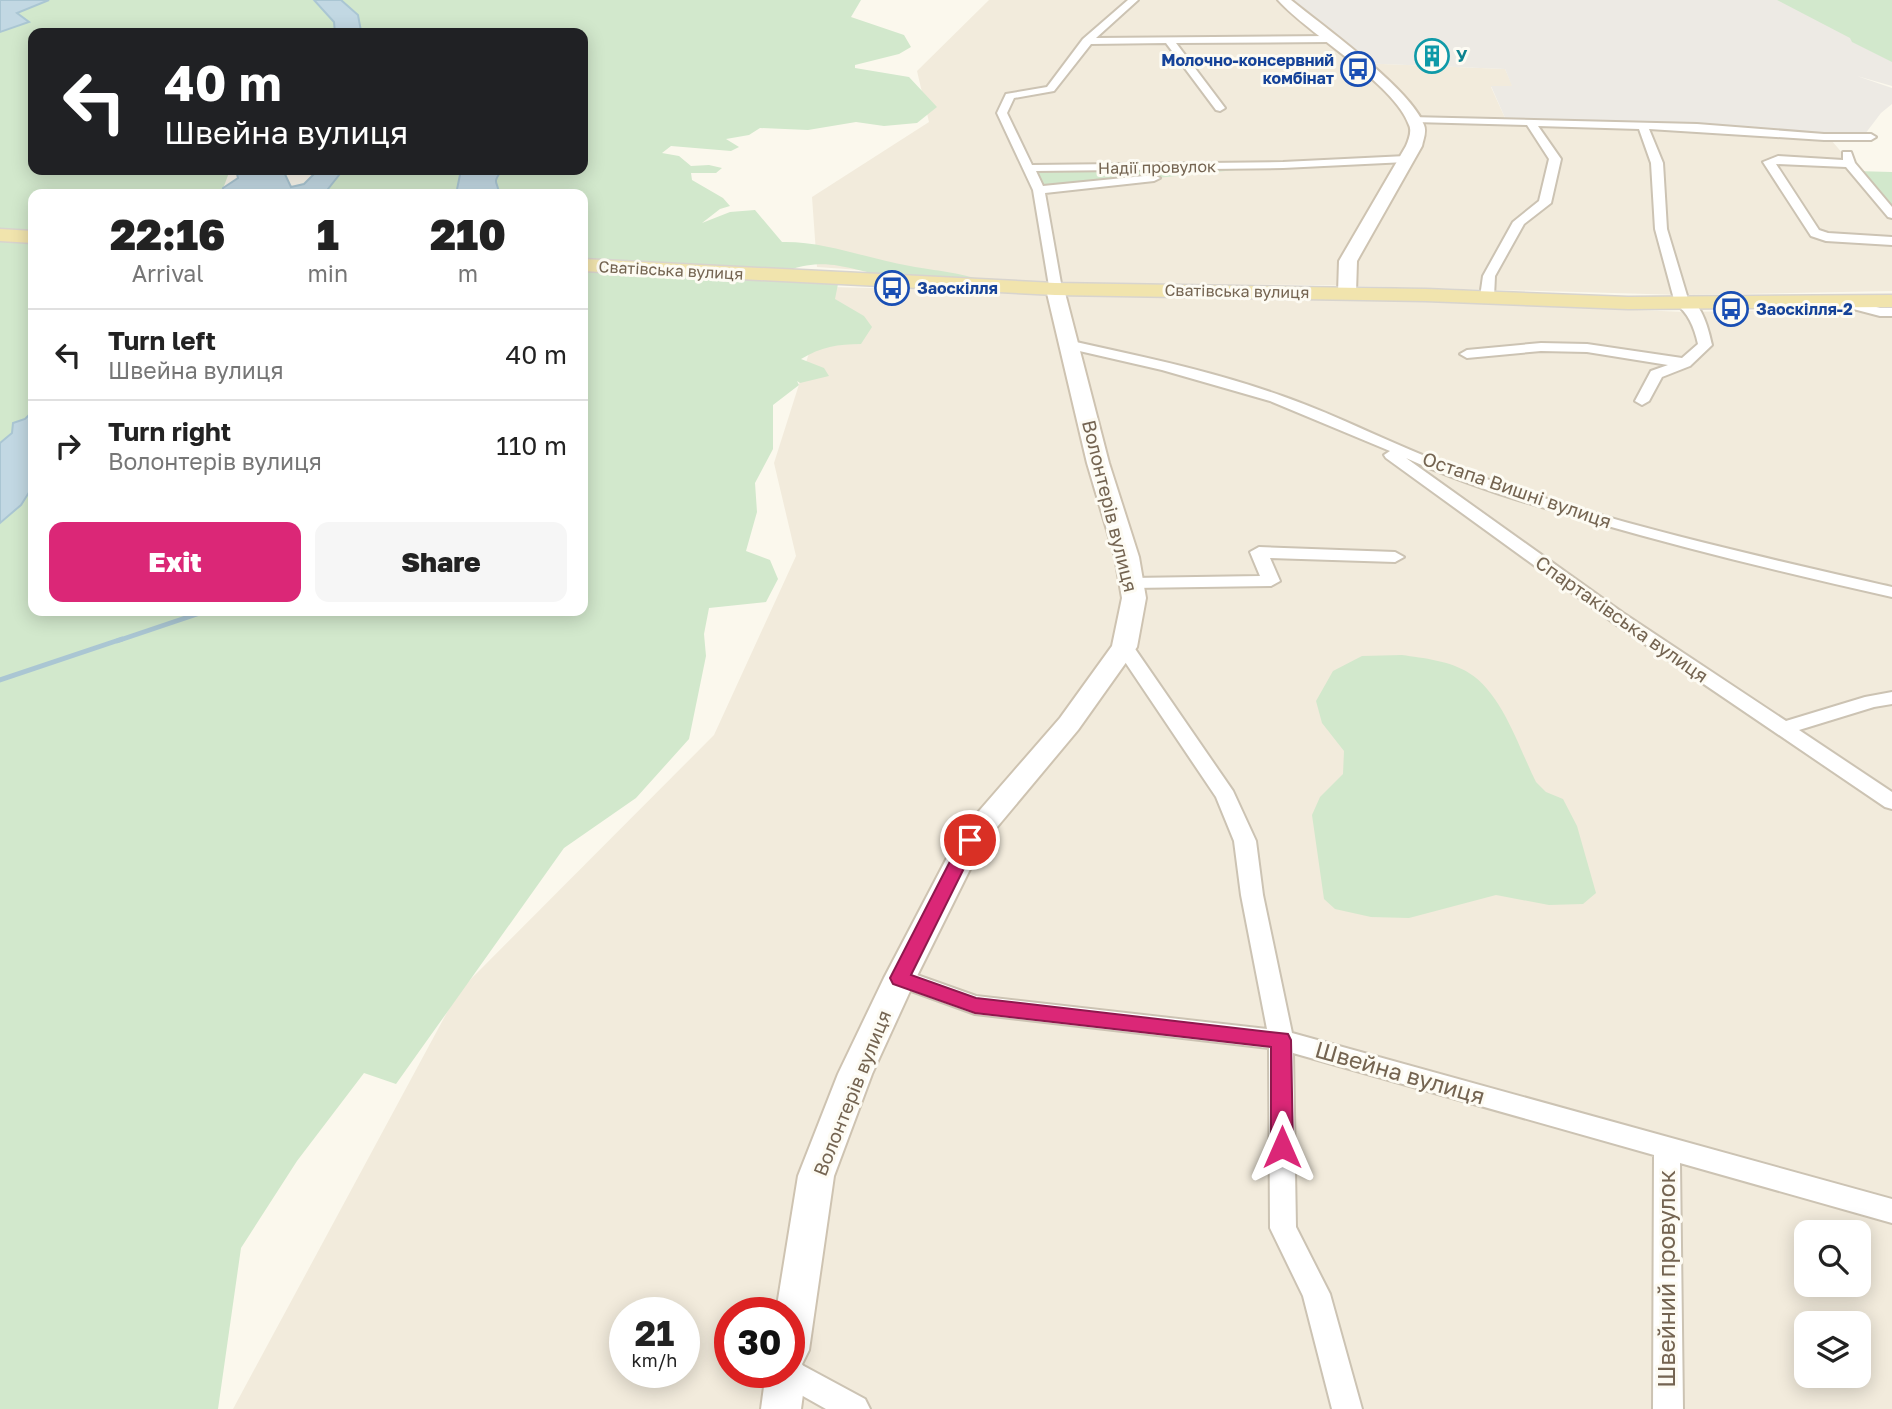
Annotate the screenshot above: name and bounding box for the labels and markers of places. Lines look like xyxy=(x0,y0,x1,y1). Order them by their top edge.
building icon: У xyxy=(1413,37,1451,75)
place label: У xyxy=(1456,46,1468,66)
place label: Молочно-консервний комбінат xyxy=(1161,50,1334,88)
bus stop icon: Молочно-консервний комбінат xyxy=(1339,50,1377,88)
bus stop icon: Заоскілля xyxy=(873,269,911,307)
place label: Заоскілля xyxy=(917,278,998,298)
bus stop icon: Заоскілля-2 xyxy=(1712,290,1750,328)
place label: Заоскілля-2 xyxy=(1756,299,1853,319)
pin xyxy=(940,810,1000,870)

